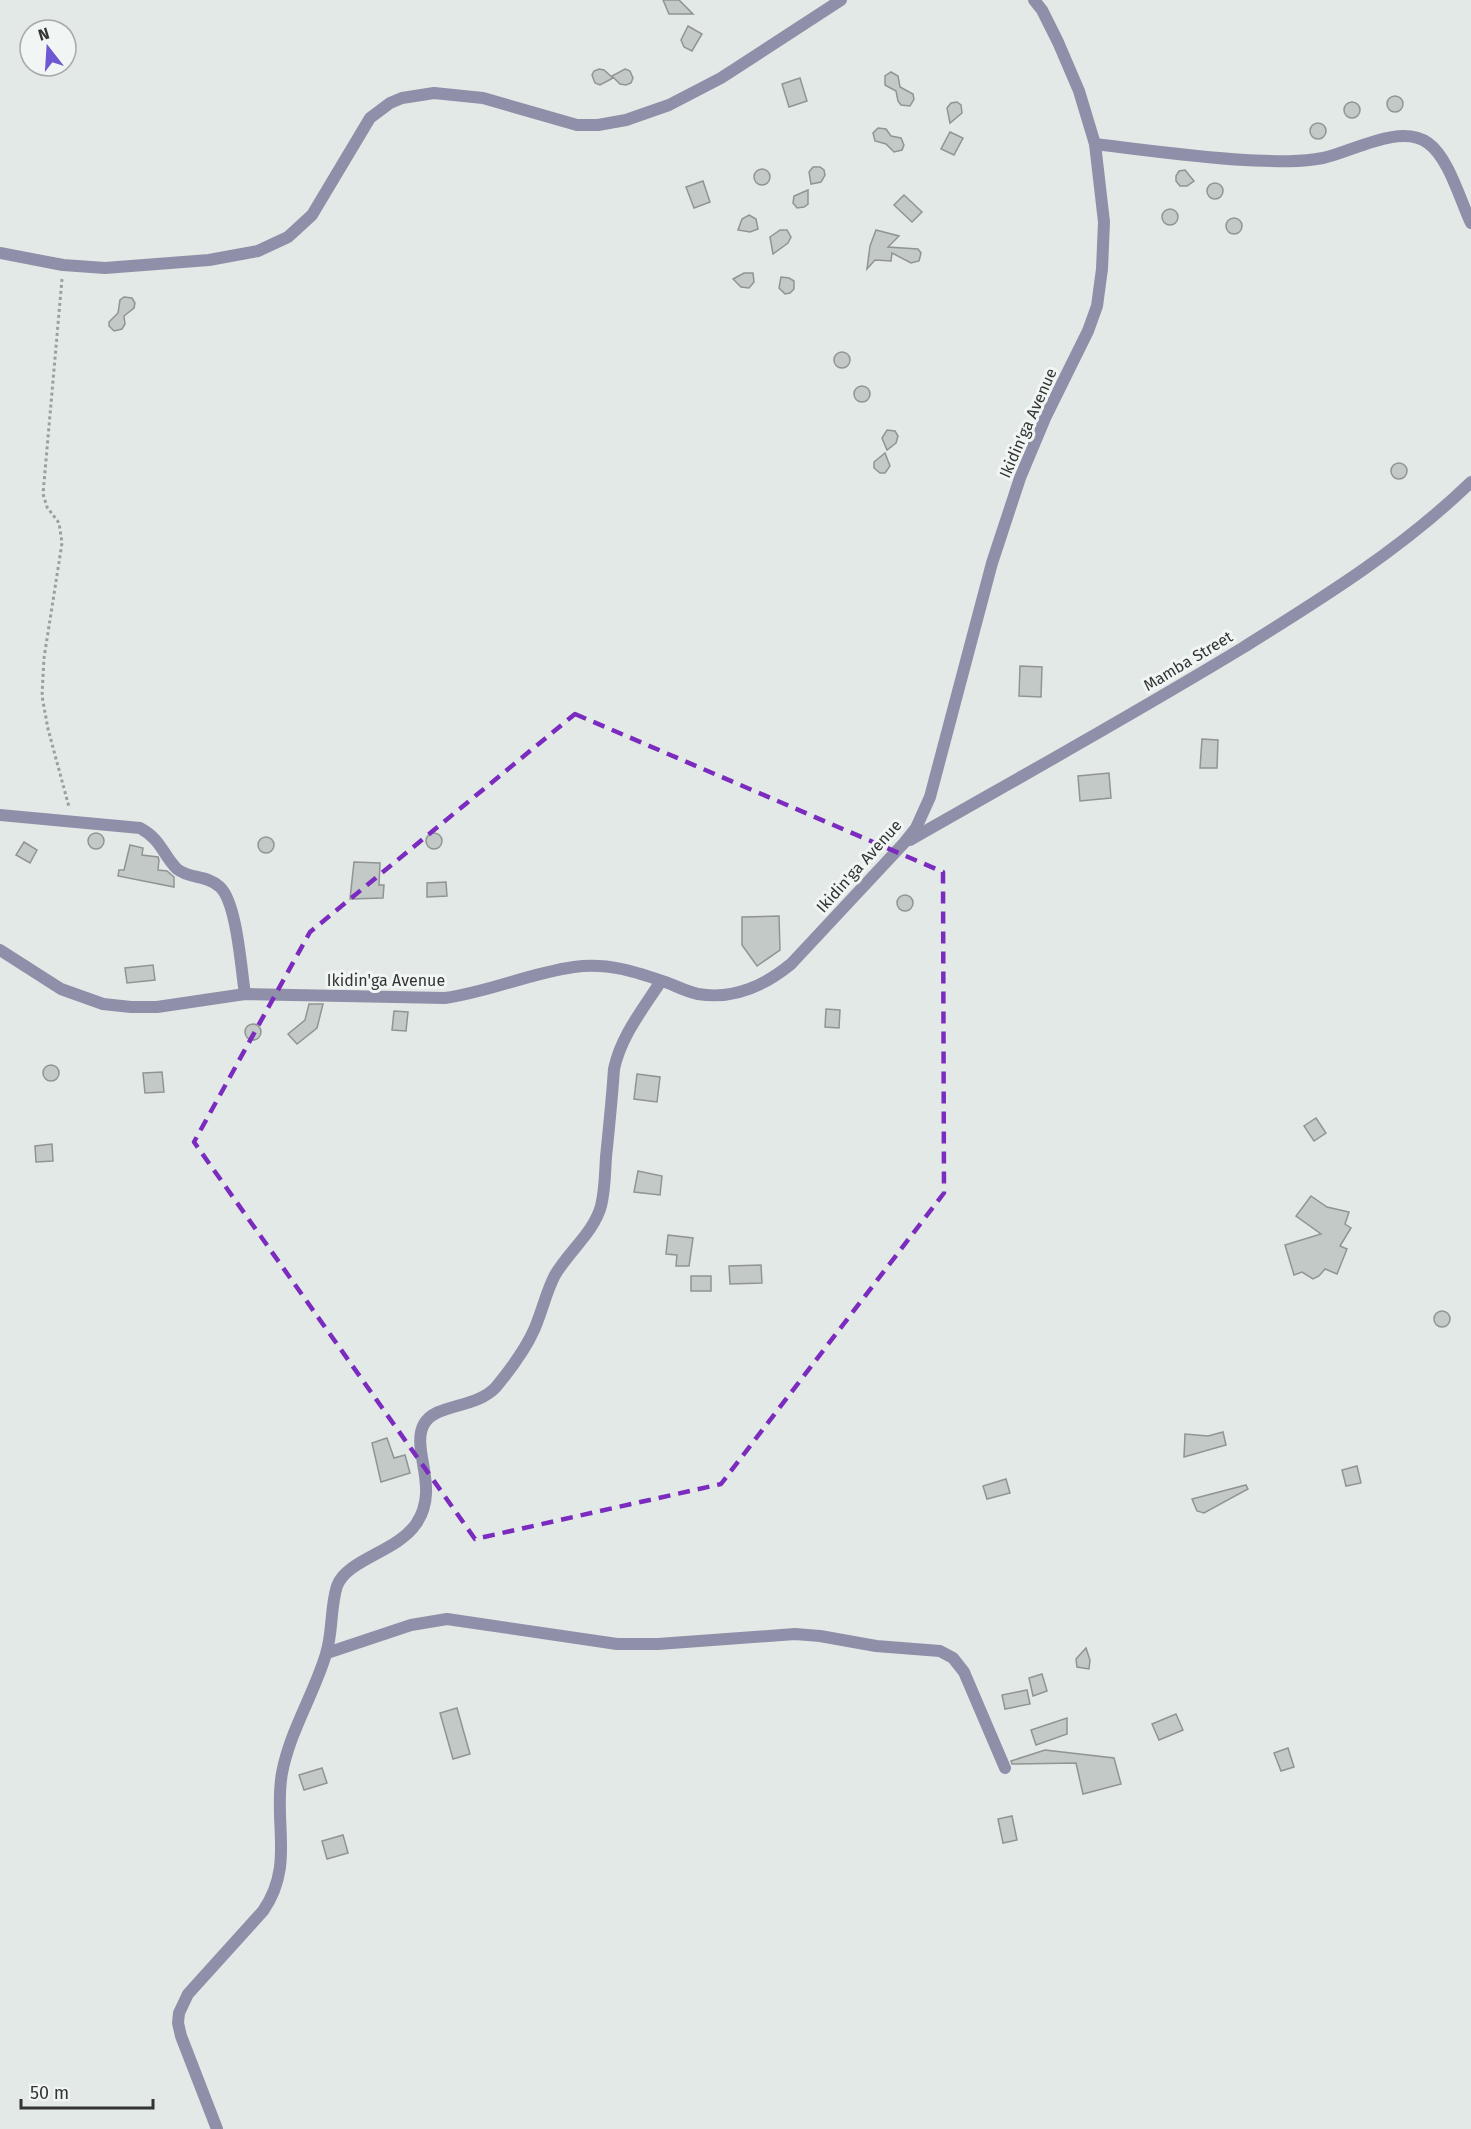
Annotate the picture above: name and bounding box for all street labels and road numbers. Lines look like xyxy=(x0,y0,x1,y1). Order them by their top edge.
street label: Ikidin'ga Avenue xyxy=(995,365,1061,481)
street label: Mamba Street xyxy=(1140,627,1236,695)
street label: Ikidin'ga Avenue xyxy=(812,816,906,916)
street label: Ikidin'ga Avenue xyxy=(327,971,445,990)

